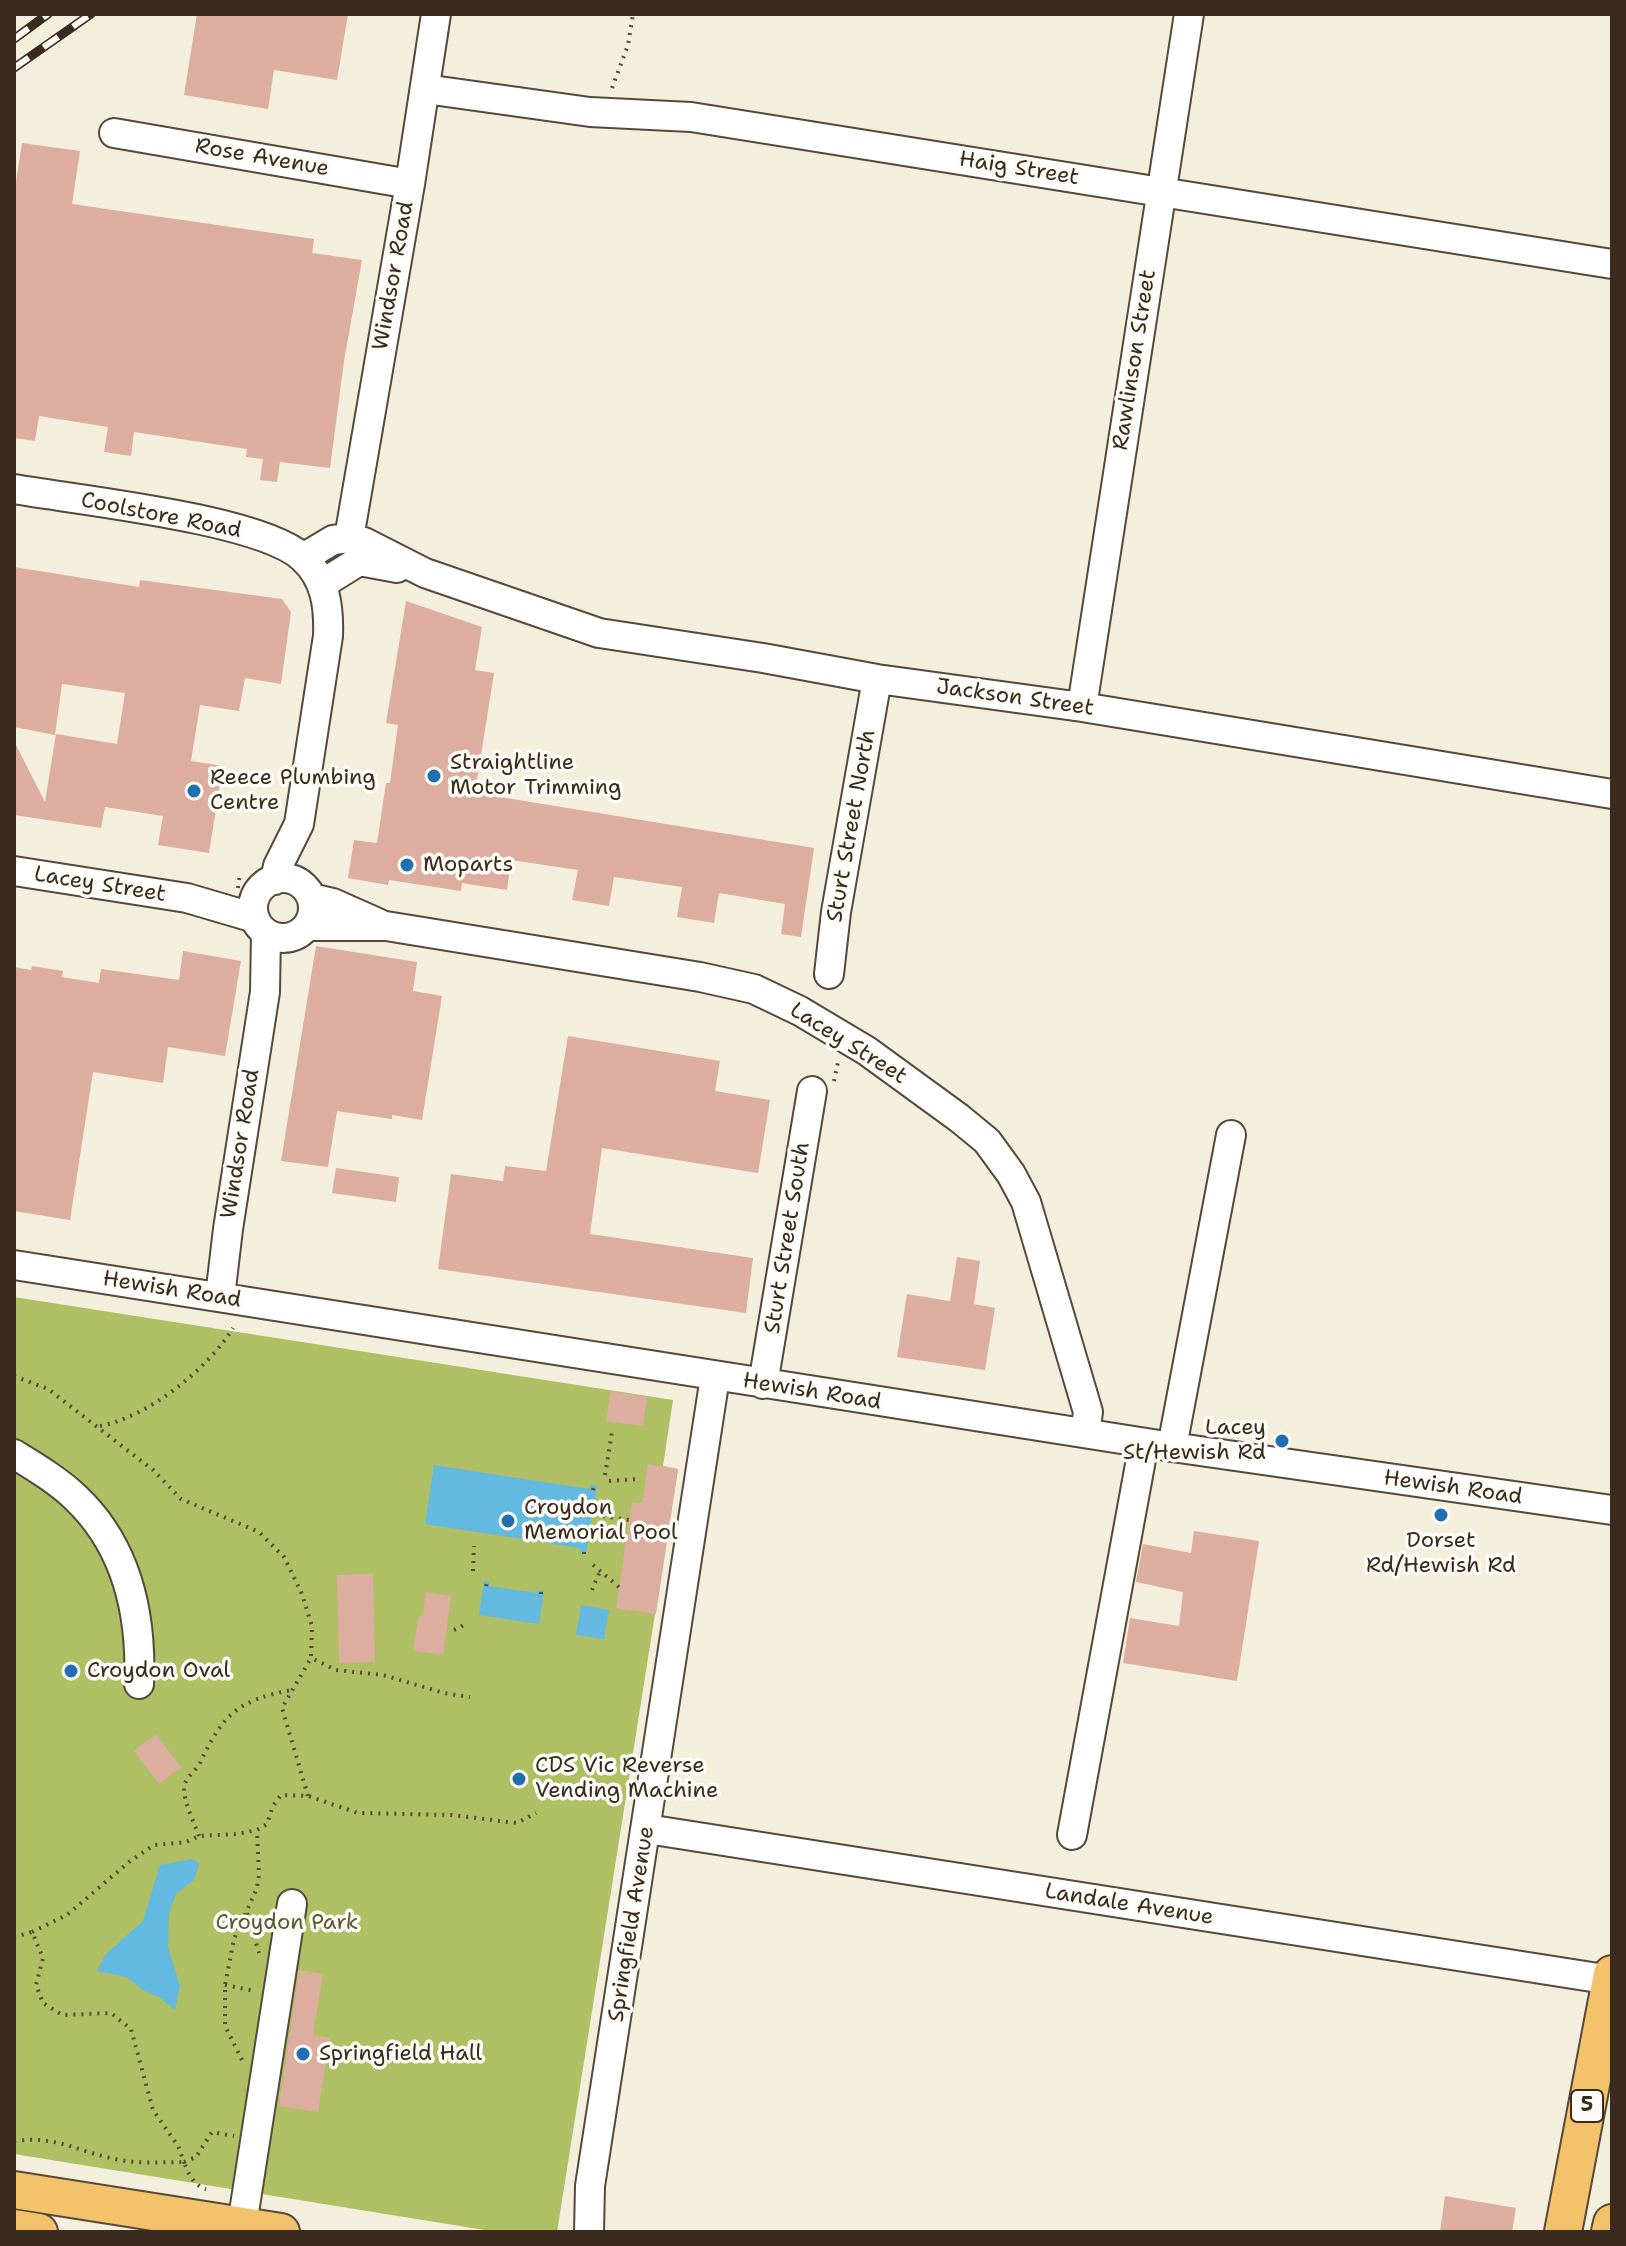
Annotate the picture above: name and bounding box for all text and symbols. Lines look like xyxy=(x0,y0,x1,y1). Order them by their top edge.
street label: Rose Avenue xyxy=(193,133,331,183)
street label: Haig Street xyxy=(957,146,1081,192)
street label: Windsor Road xyxy=(368,199,420,353)
street label: Rawlinson Street xyxy=(1108,268,1162,452)
street label: Coolstore Road xyxy=(78,487,244,545)
street label: Jackson Street xyxy=(934,674,1096,722)
street label: Sturt Street North xyxy=(822,728,882,924)
place label: Straightline Motor Trimming xyxy=(450,750,622,802)
place label: Reece Plumbing Centre xyxy=(210,765,376,816)
marker: Straightline Motor Trimming xyxy=(425,767,443,785)
marker: Reece Plumbing Centre xyxy=(185,782,203,800)
place label: Moparts xyxy=(423,852,513,878)
marker: Moparts xyxy=(398,856,416,874)
street label: Lacey Street xyxy=(32,862,168,908)
street label: Lacey Street xyxy=(785,998,911,1090)
street label: Windsor Road xyxy=(216,1067,266,1221)
street label: Sturt Street South xyxy=(760,1140,816,1336)
street label: Hewish Road xyxy=(101,1266,243,1314)
street label: Hewish Road xyxy=(741,1368,883,1416)
place label: Lacey St/Hewish Rd xyxy=(1123,1415,1266,1466)
marker: Lacey St/Hewish Rd xyxy=(1273,1432,1291,1450)
street label: Hewish Road xyxy=(1382,1465,1524,1511)
place label: Croydon Memorial Pool xyxy=(524,1495,678,1546)
marker: Dorset Rd/Hewish Rd xyxy=(1432,1506,1450,1524)
marker: Croydon Memorial Pool xyxy=(499,1512,517,1530)
place label: Dorset Rd/Hewish Rd xyxy=(1366,1528,1516,1580)
place label: Croydon Oval xyxy=(87,1658,230,1684)
marker: Croydon Oval xyxy=(62,1662,80,1680)
place label: CDS Vic Reverse Vending Machine xyxy=(535,1753,718,1804)
marker: CDS Vic Reverse Vending Machine xyxy=(510,1770,528,1788)
street label: Springfield Avenue xyxy=(603,1824,661,2024)
street label: Landale Avenue xyxy=(1043,1879,1215,1931)
park label: Croydon Park xyxy=(216,1910,358,1936)
place label: Springfield Hall xyxy=(319,2041,482,2067)
marker: Springfield Hall xyxy=(294,2045,312,2063)
road number: 5 xyxy=(1571,2090,1603,2122)

